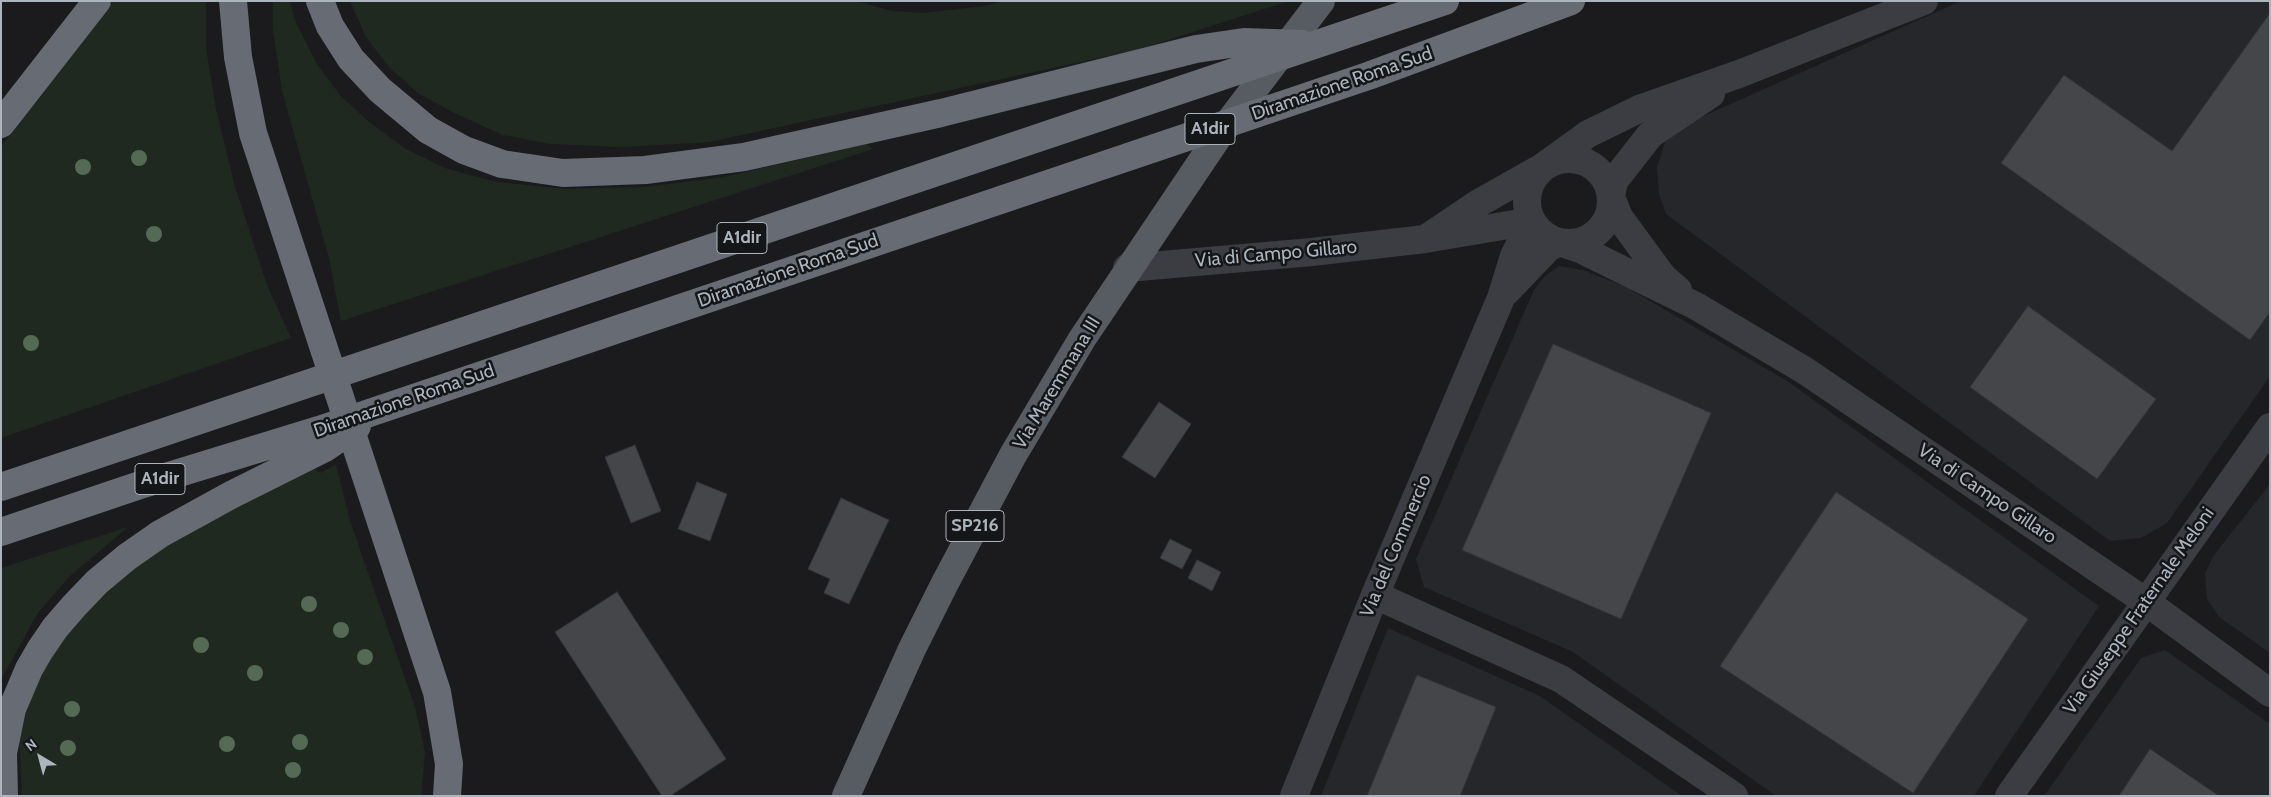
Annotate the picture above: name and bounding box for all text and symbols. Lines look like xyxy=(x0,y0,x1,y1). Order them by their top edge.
street label: Diramazione Roma Sud xyxy=(1249,42,1435,126)
road number: A1dir xyxy=(1185,114,1235,144)
road number: A1dir xyxy=(717,222,767,254)
street label: Diramazione Roma Sud xyxy=(695,229,881,313)
street label: Via di Campo Gillaro xyxy=(1194,236,1358,272)
street label: Via Maremmana III xyxy=(1008,313,1106,453)
street label: Diramazione Roma Sud xyxy=(311,359,497,443)
street label: Via di Campo Gillaro xyxy=(1913,439,2061,549)
road number: A1dir xyxy=(135,464,185,494)
street label: Via del Commercio xyxy=(1356,471,1436,621)
street label: Via Giuseppe Fraternale Meloni xyxy=(2059,503,2219,719)
road number: SP216 xyxy=(946,511,1004,542)
north arrow xyxy=(15,732,65,782)
text: N xyxy=(22,735,40,755)

